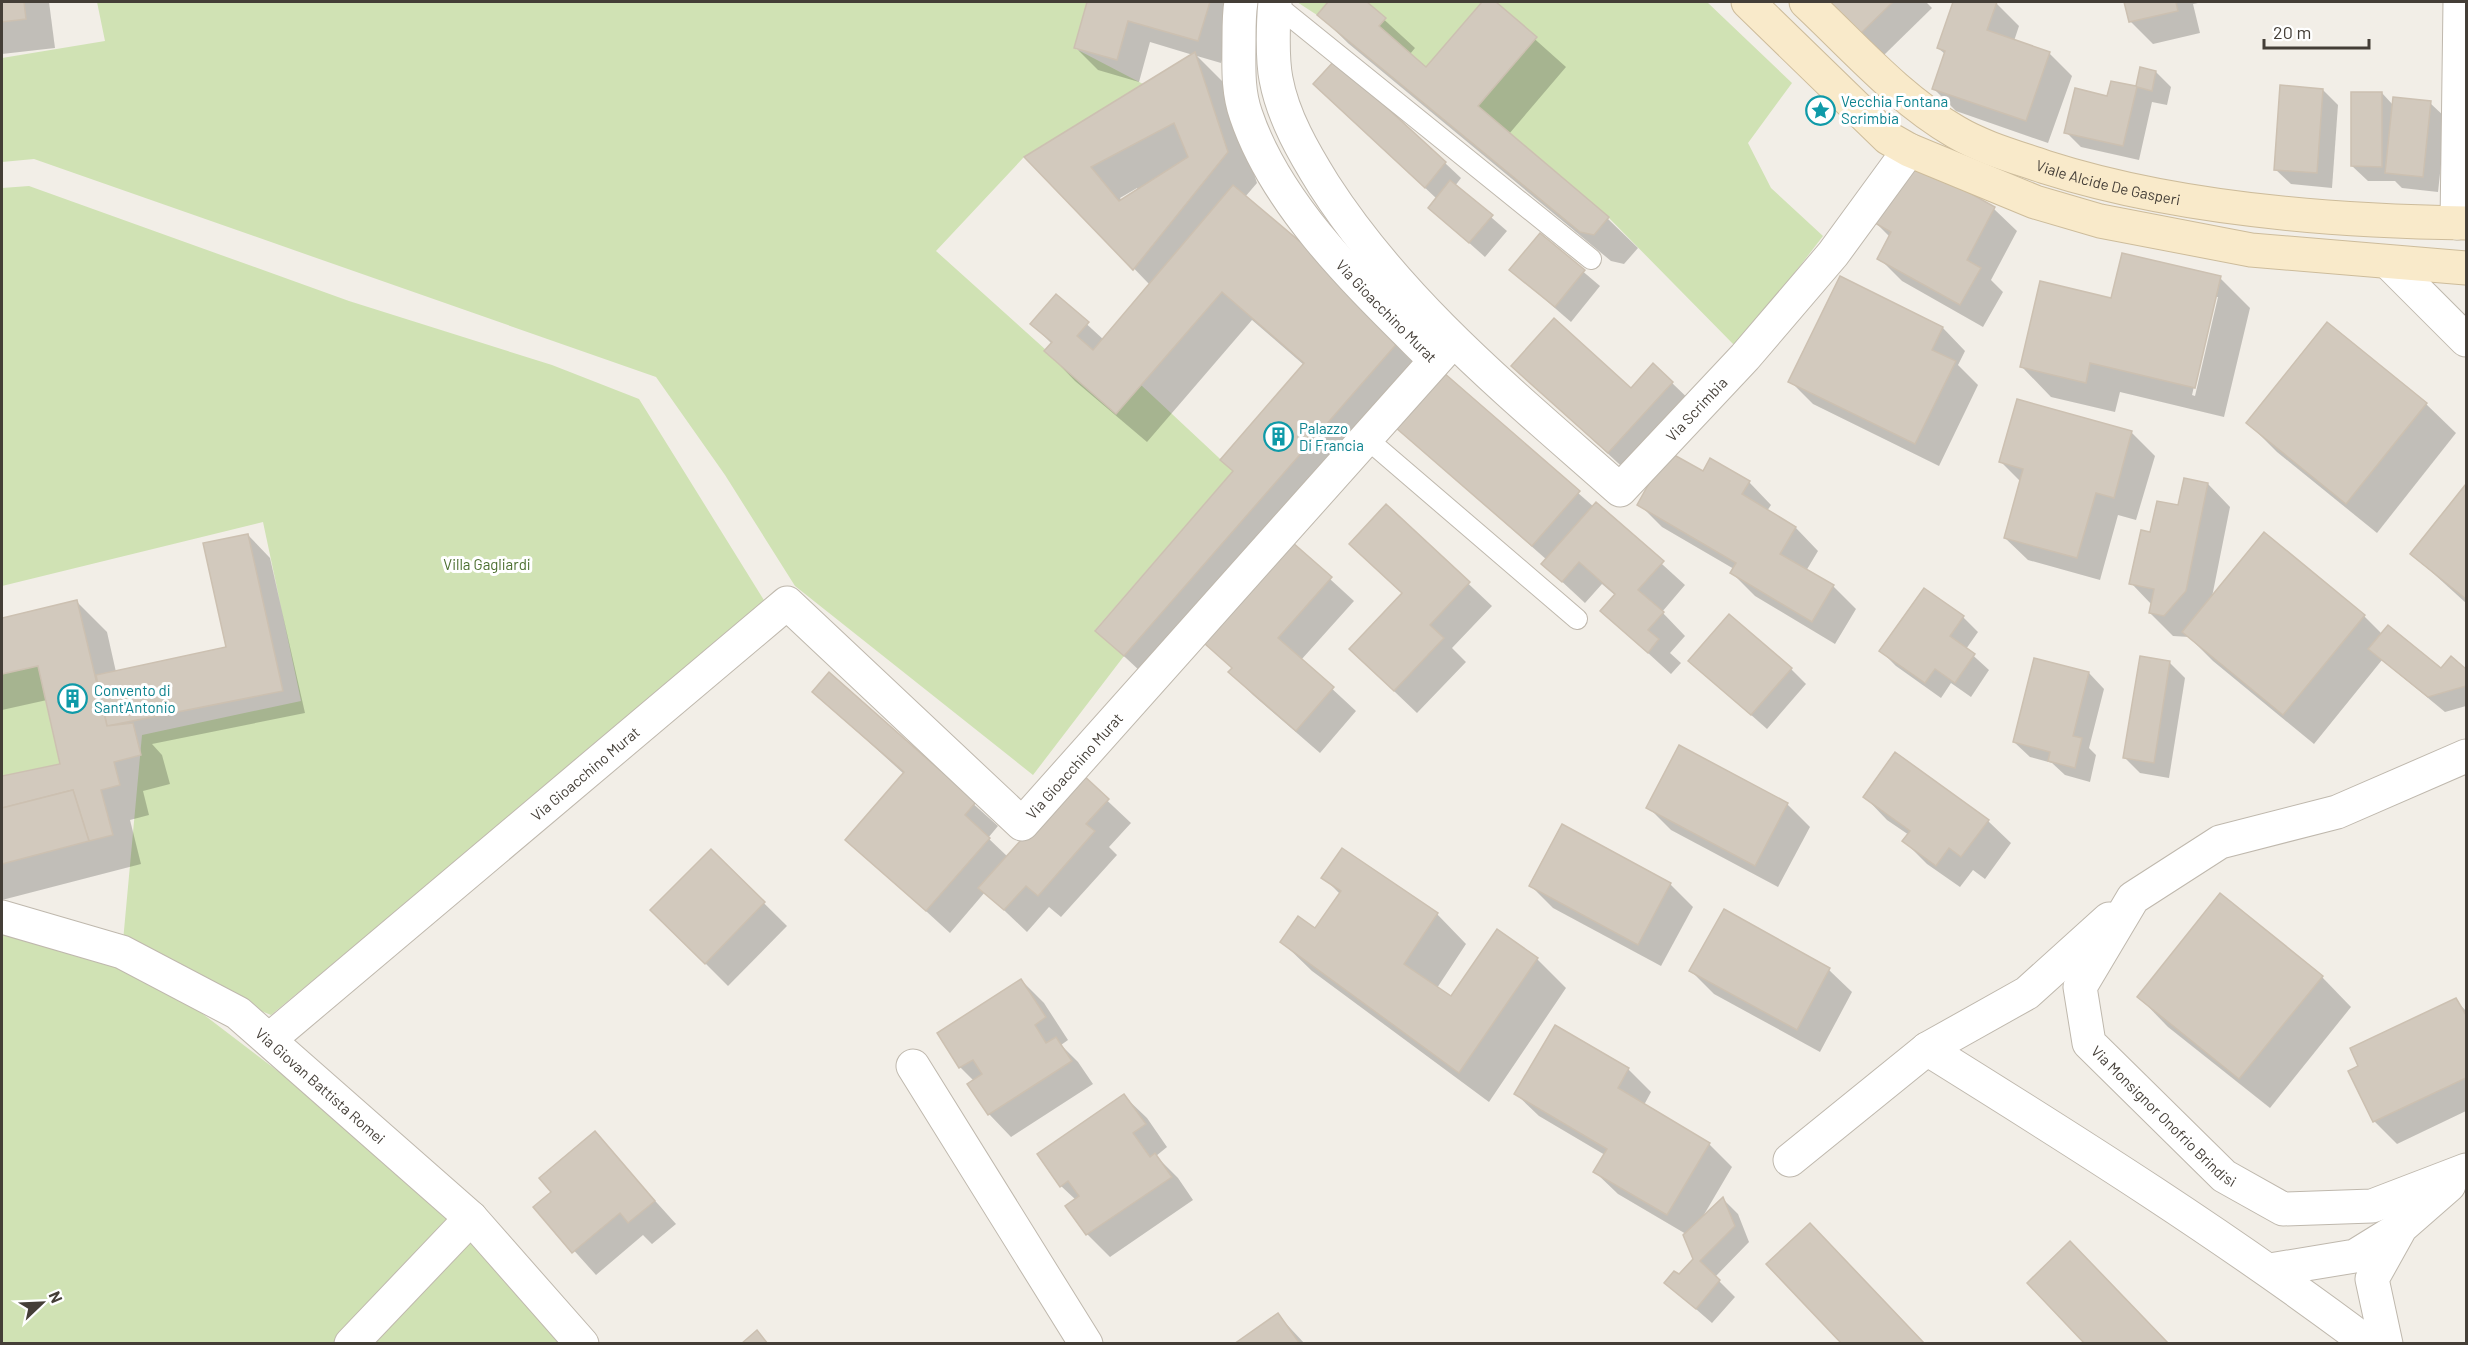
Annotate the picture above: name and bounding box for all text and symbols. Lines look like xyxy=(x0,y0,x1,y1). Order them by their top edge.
scale bar xyxy=(2264,12,2369,50)
text: 20 m xyxy=(2273,21,2311,43)
place label: Vecchia Fontana Scrimbia xyxy=(1841,92,1948,127)
place icon: Vecchia Fontana Scrimbia xyxy=(1804,94,1836,126)
street label: Viale Alcide De Gasperi xyxy=(2034,156,2182,208)
street label: Via Gioacchino Murat xyxy=(1333,256,1441,366)
street label: Via Scrimbia xyxy=(1662,373,1731,445)
place label: Palazzo Di Francia xyxy=(1299,419,1364,454)
building icon: Palazzo Di Francia xyxy=(1262,421,1294,453)
park label: Villa Gagliardi xyxy=(443,555,531,573)
place label: Convento di Sant'Antonio xyxy=(94,681,176,716)
building icon: Convento di Sant'Antonio xyxy=(57,683,89,715)
street label: Via Gioacchino Murat xyxy=(1022,709,1126,823)
street label: Via Gioacchino Murat xyxy=(527,723,643,824)
street label: Via Giovan Battista Romei xyxy=(252,1024,389,1147)
street label: Via Monsignor Onofrio Brindisi xyxy=(2088,1042,2240,1190)
north arrow xyxy=(12,1273,72,1333)
text: N xyxy=(45,1288,67,1306)

